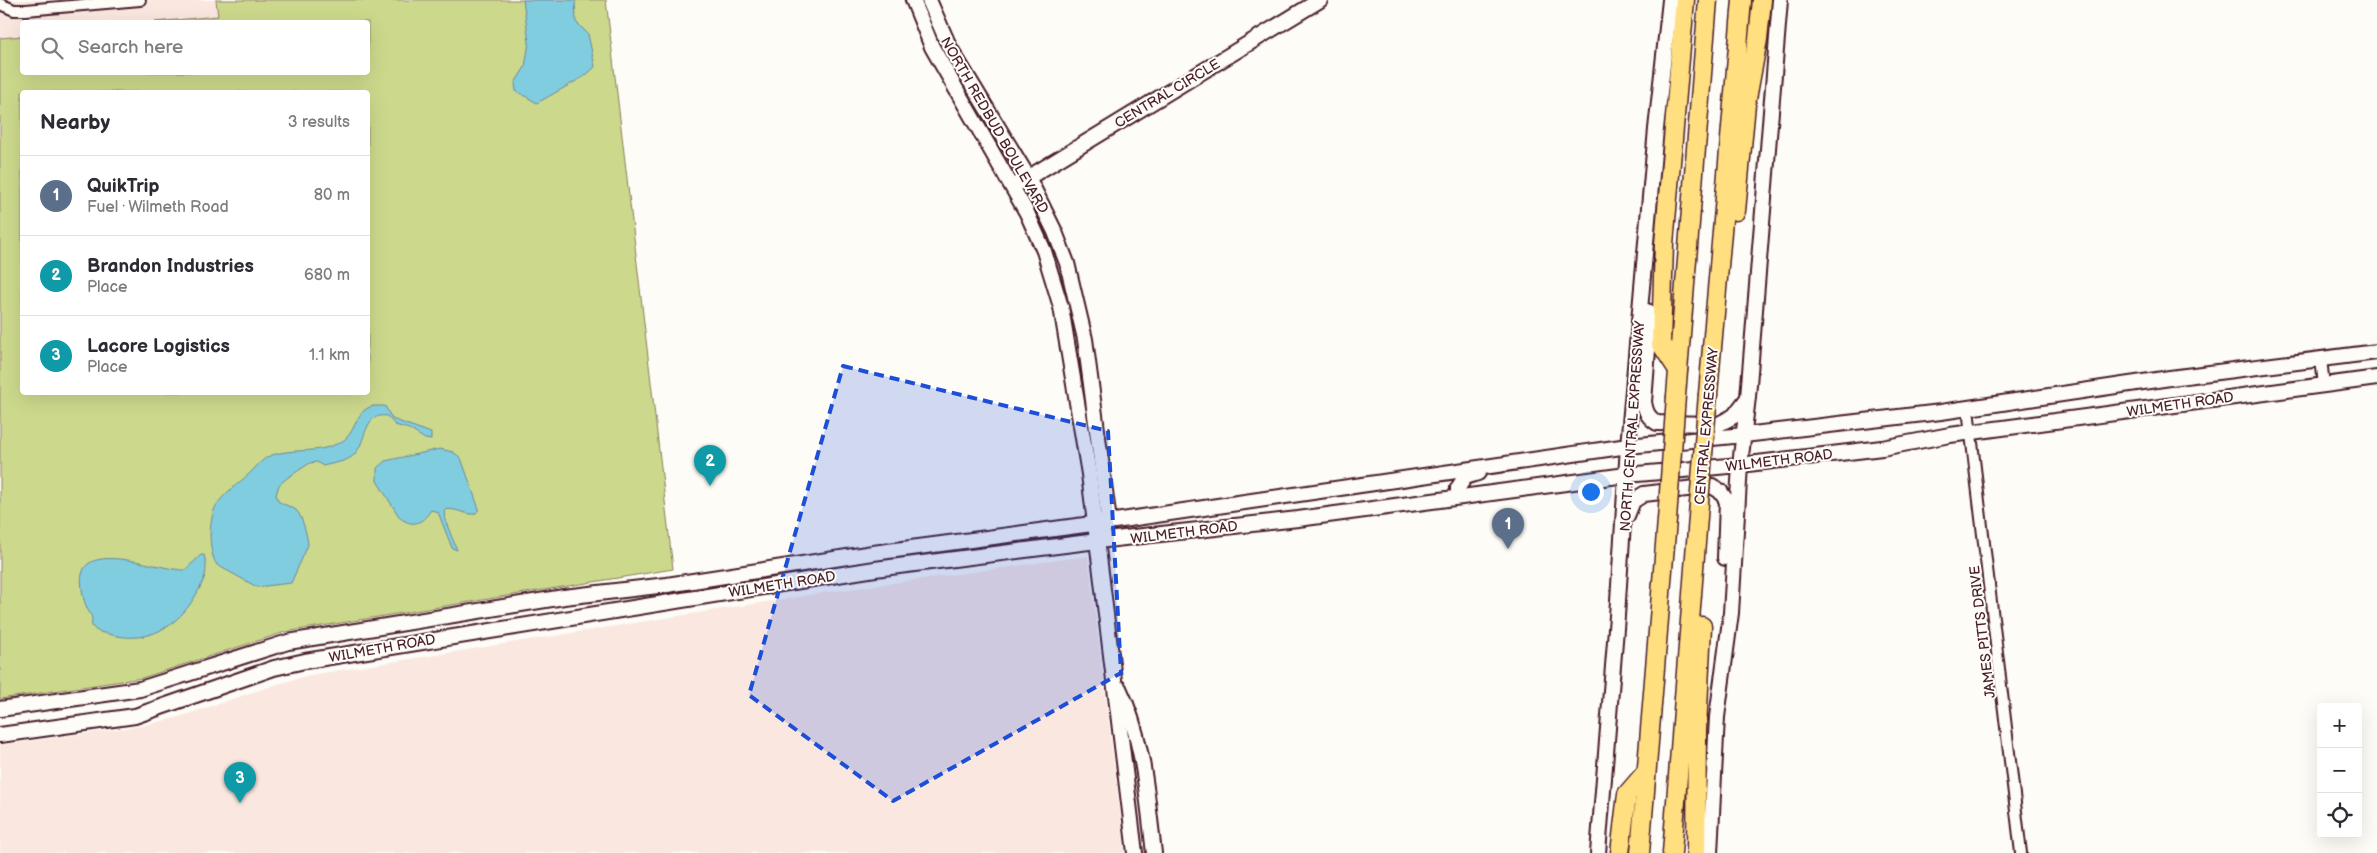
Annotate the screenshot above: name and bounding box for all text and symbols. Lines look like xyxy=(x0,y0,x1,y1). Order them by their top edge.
search box xyxy=(20,20,370,75)
icon: search xyxy=(38,34,66,62)
street label: NORTH REDBUD BOULEVARD xyxy=(937,34,1052,216)
text: Search here xyxy=(78,36,183,59)
street label: CENTRAL CIRCLE xyxy=(1111,55,1223,132)
text: Nearby xyxy=(40,110,110,135)
text: 3 results xyxy=(288,113,350,132)
text: QuikTrip xyxy=(87,175,159,198)
text: 1 xyxy=(53,186,59,205)
text: 80 m xyxy=(314,186,350,205)
text: Fuel · Wilmeth Road xyxy=(87,198,229,217)
text: Brandon Industries xyxy=(87,255,254,278)
text: 2 xyxy=(51,266,61,285)
text: 680 m xyxy=(304,266,350,285)
text: Place xyxy=(87,278,128,297)
street label: NORTH CENTRAL EXPRESSWAY xyxy=(1617,319,1648,532)
text: Lacore Logistics xyxy=(87,335,230,358)
text: 3 xyxy=(51,346,61,365)
text: 1.1 km xyxy=(309,346,350,365)
street label: CENTRAL EXPRESSWAY xyxy=(1691,346,1722,505)
text: Place xyxy=(87,358,128,377)
street label: WILMETH ROAD xyxy=(2125,389,2235,420)
pin: 2 xyxy=(694,445,726,486)
street label: WILMETH ROAD xyxy=(1725,445,1834,476)
your location xyxy=(1578,479,1604,505)
pin: 1 xyxy=(1492,508,1524,549)
street label: WILMETH ROAD xyxy=(1130,517,1239,548)
street label: JAMES PITTS DRIVE xyxy=(1966,565,1999,699)
street label: WILMETH ROAD xyxy=(727,568,837,601)
street label: WILMETH ROAD xyxy=(328,631,437,666)
map controls xyxy=(2317,703,2362,838)
button: + xyxy=(2317,703,2362,748)
button: − xyxy=(2317,748,2362,793)
pin: 3 xyxy=(224,762,256,803)
button: locate xyxy=(2317,793,2362,838)

